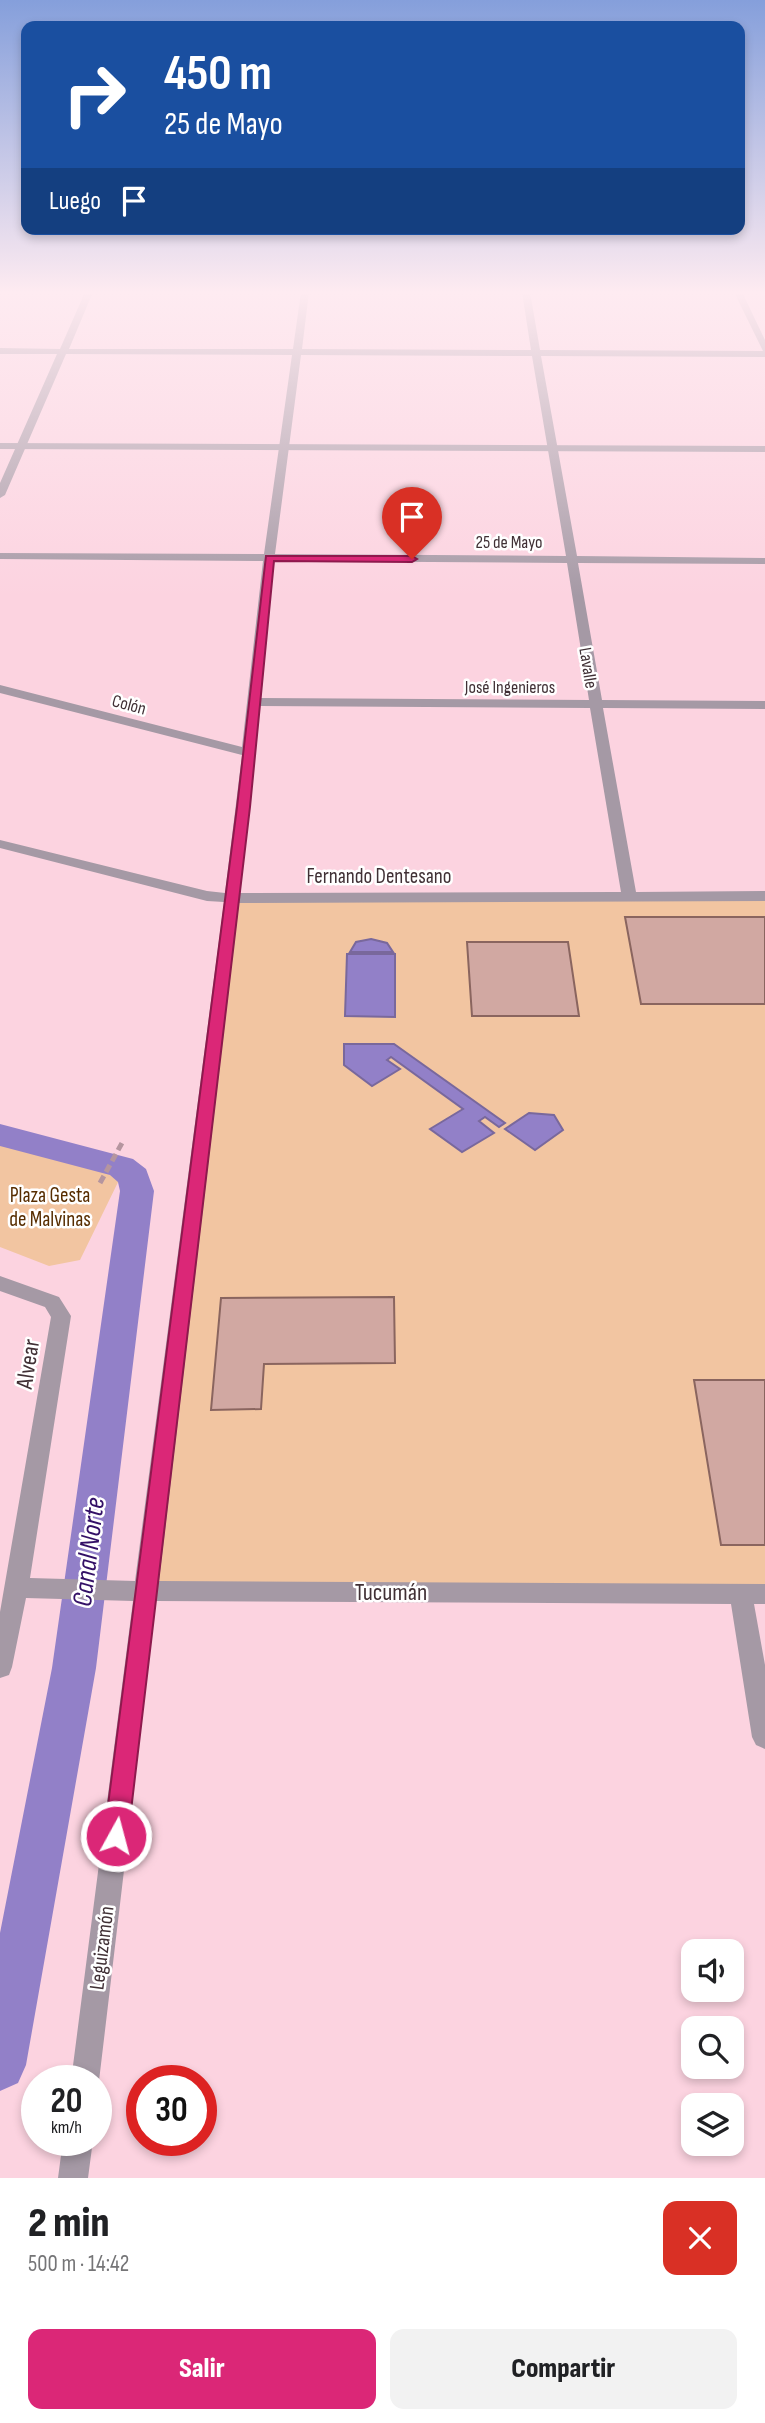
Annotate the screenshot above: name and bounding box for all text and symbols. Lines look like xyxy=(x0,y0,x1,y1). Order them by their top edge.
text: 450 m xyxy=(164,45,272,104)
icon: right xyxy=(49,49,140,140)
text: 25 de Mayo xyxy=(164,105,283,144)
icon: arrive xyxy=(115,182,153,220)
text: Luego xyxy=(49,186,101,217)
pin xyxy=(382,487,442,559)
icon: arrive xyxy=(393,498,431,536)
street label: 25 de Mayo xyxy=(476,532,542,553)
street label: Lavalle xyxy=(574,646,602,690)
street label: José Ingenieros xyxy=(464,677,555,698)
street label: Colón xyxy=(110,690,148,720)
street label: Fernando Dentesano xyxy=(307,864,451,889)
park label: Plaza Gesta de Malvinas xyxy=(9,1183,91,1232)
street label: Alvear xyxy=(10,1337,46,1392)
water label: Canal Norte xyxy=(66,1495,112,1608)
street label: Tucumán xyxy=(355,1578,427,1607)
position arrow xyxy=(79,1799,153,1873)
street label: Leguizamón xyxy=(84,1905,120,1991)
map controls xyxy=(681,1939,744,2156)
button: sound xyxy=(681,1939,744,2002)
button: search xyxy=(681,2016,744,2079)
speed limit sign: 30 xyxy=(126,2065,217,2156)
text: 20 xyxy=(51,2080,83,2123)
button: layers xyxy=(681,2093,744,2156)
text: km/h xyxy=(51,2117,82,2138)
text: 2 min xyxy=(28,2198,109,2249)
button: close xyxy=(663,2201,737,2275)
text: 500 m · 14:42 xyxy=(28,2250,129,2278)
button: Salir xyxy=(28,2329,376,2409)
button: Compartir xyxy=(390,2329,737,2409)

